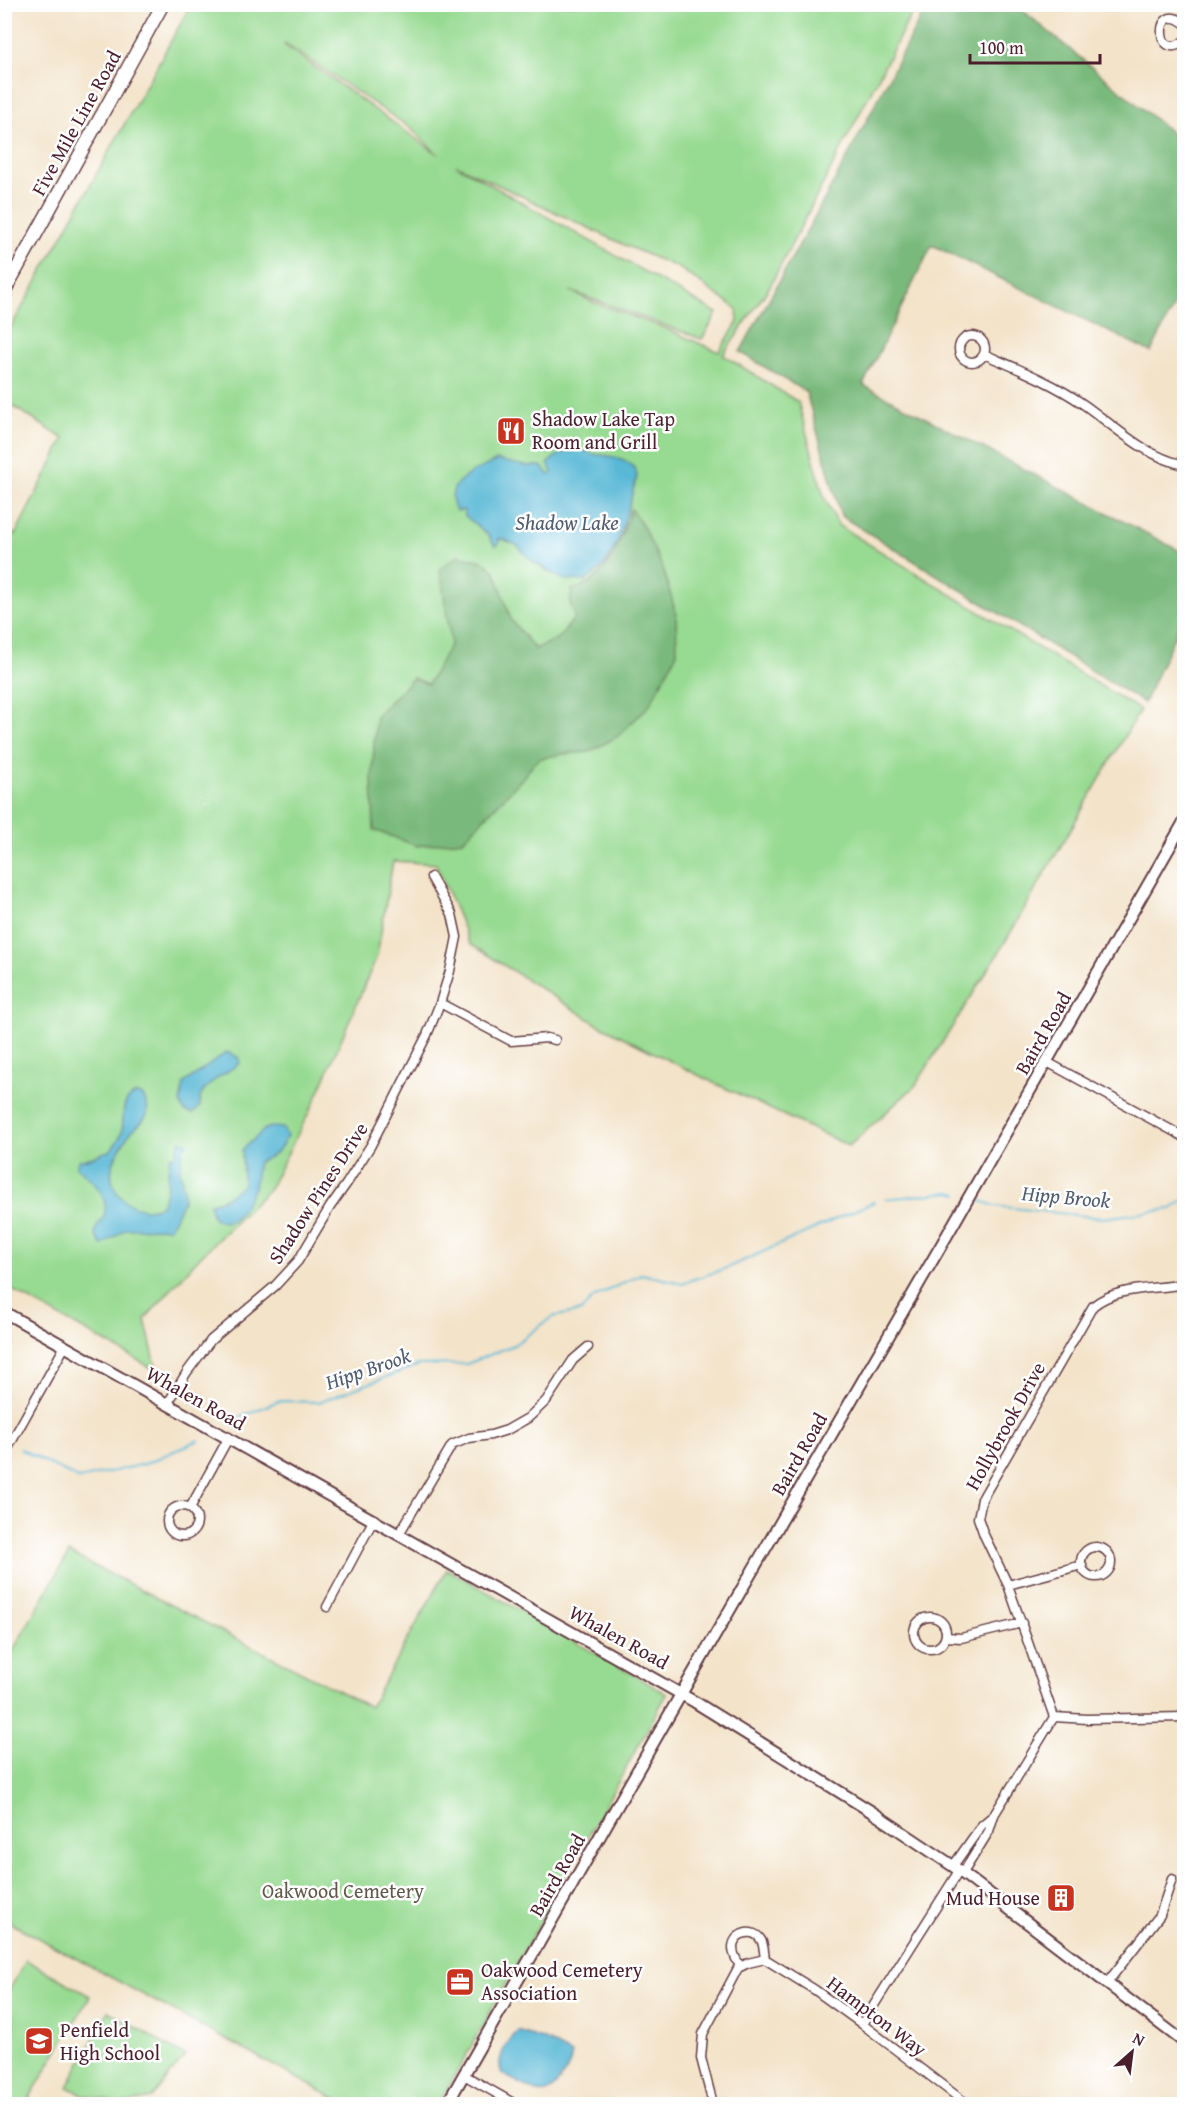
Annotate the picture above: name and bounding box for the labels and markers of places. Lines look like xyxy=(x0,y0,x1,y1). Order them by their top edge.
place label: Shadow Lake Tap Room and Grill xyxy=(532,404,675,456)
restaurant icon: Shadow Lake Tap Room and Grill xyxy=(495,415,527,447)
building icon: Mud House xyxy=(1045,1882,1077,1914)
place label: Mud House xyxy=(946,1883,1040,1912)
place label: Oakwood Cemetery Association xyxy=(481,1955,643,2007)
office icon: Oakwood Cemetery Association xyxy=(444,1966,476,1998)
place label: Penfield High School xyxy=(60,2015,160,2067)
school or university icon: Penfield High School xyxy=(23,2025,55,2057)

